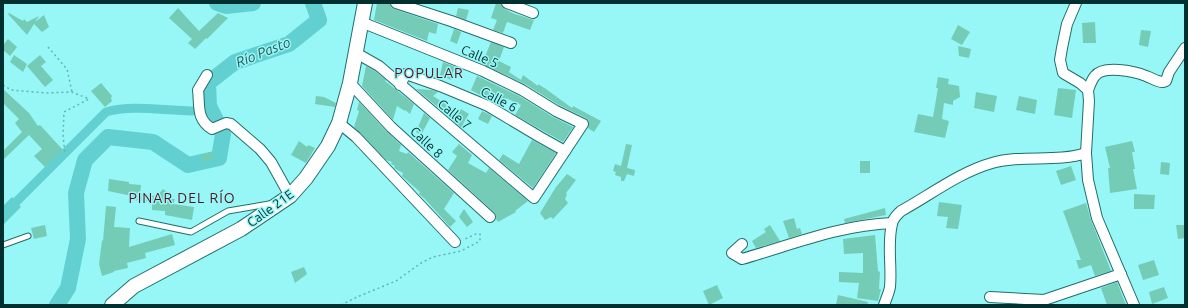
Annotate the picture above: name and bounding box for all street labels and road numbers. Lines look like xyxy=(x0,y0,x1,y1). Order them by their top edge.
street label: Calle 5 xyxy=(459,42,501,70)
street label: Calle 6 xyxy=(479,84,519,114)
street label: Calle 7 xyxy=(436,96,474,132)
street label: Calle 8 xyxy=(408,124,446,160)
street label: Calle 21E xyxy=(244,187,296,229)

